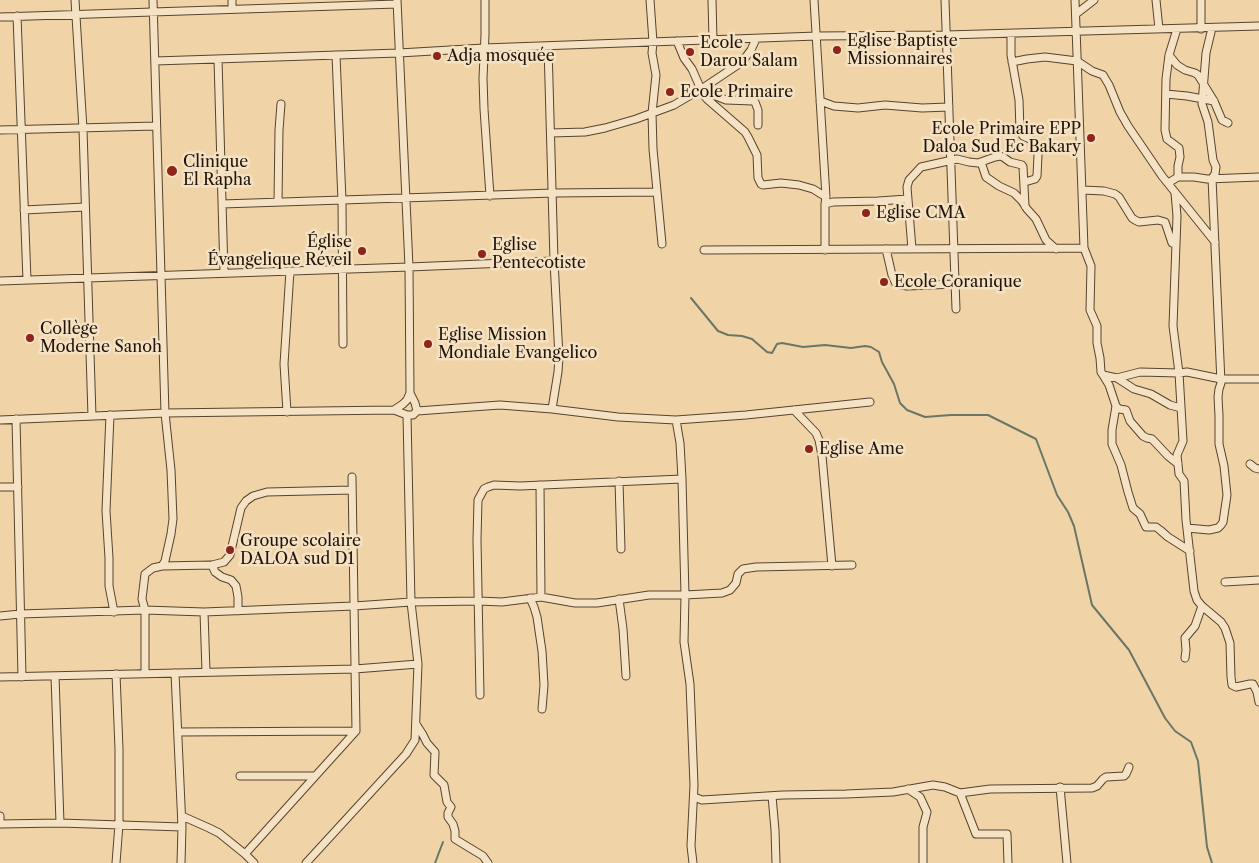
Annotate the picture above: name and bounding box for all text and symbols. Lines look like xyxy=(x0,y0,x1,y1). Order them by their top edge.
place label: Eglise Baptiste Missionnaires xyxy=(847,31,958,69)
place label: Ecole Darou Salam xyxy=(700,33,798,71)
marker: Eglise Baptiste Missionnaires xyxy=(831,44,843,56)
place label: Adja mosquée xyxy=(447,46,555,66)
marker: Ecole Darou Salam xyxy=(684,46,696,58)
marker: Adja mosquée xyxy=(431,50,443,62)
place label: Ecole Primaire xyxy=(680,82,793,102)
marker: Ecole Primaire xyxy=(664,86,676,98)
place label: Ecole Primaire EPP Daloa Sud Ec Bakary xyxy=(923,119,1081,157)
marker: Ecole Primaire EPP Daloa Sud Ec Bakary xyxy=(1085,132,1097,144)
place label: Clinique El Rapha xyxy=(183,152,252,190)
marker: Clinique El Rapha xyxy=(165,164,179,178)
place label: Eglise CMA xyxy=(876,203,966,223)
marker: Eglise CMA xyxy=(860,207,872,219)
place label: Église Évangelique Réveil xyxy=(208,232,352,270)
place label: Eglise Pentecotiste xyxy=(492,235,586,273)
marker: Église Évangelique Réveil xyxy=(356,245,368,257)
marker: Eglise Pentecotiste xyxy=(476,248,488,260)
place label: Ecole Coranique xyxy=(894,272,1022,292)
marker: Ecole Coranique xyxy=(878,276,890,288)
place label: Collège Moderne Sanoh xyxy=(40,319,162,357)
place label: Eglise Mission Mondiale Evangelico xyxy=(438,325,597,363)
marker: Collège Moderne Sanoh xyxy=(24,332,36,344)
marker: Eglise Mission Mondiale Evangelico xyxy=(422,338,434,350)
place label: Eglise Ame xyxy=(819,439,904,459)
marker: Eglise Ame xyxy=(803,443,815,455)
place label: Groupe scolaire DALOA sud D1 xyxy=(240,531,361,569)
marker: Groupe scolaire DALOA sud D1 xyxy=(224,544,236,556)

